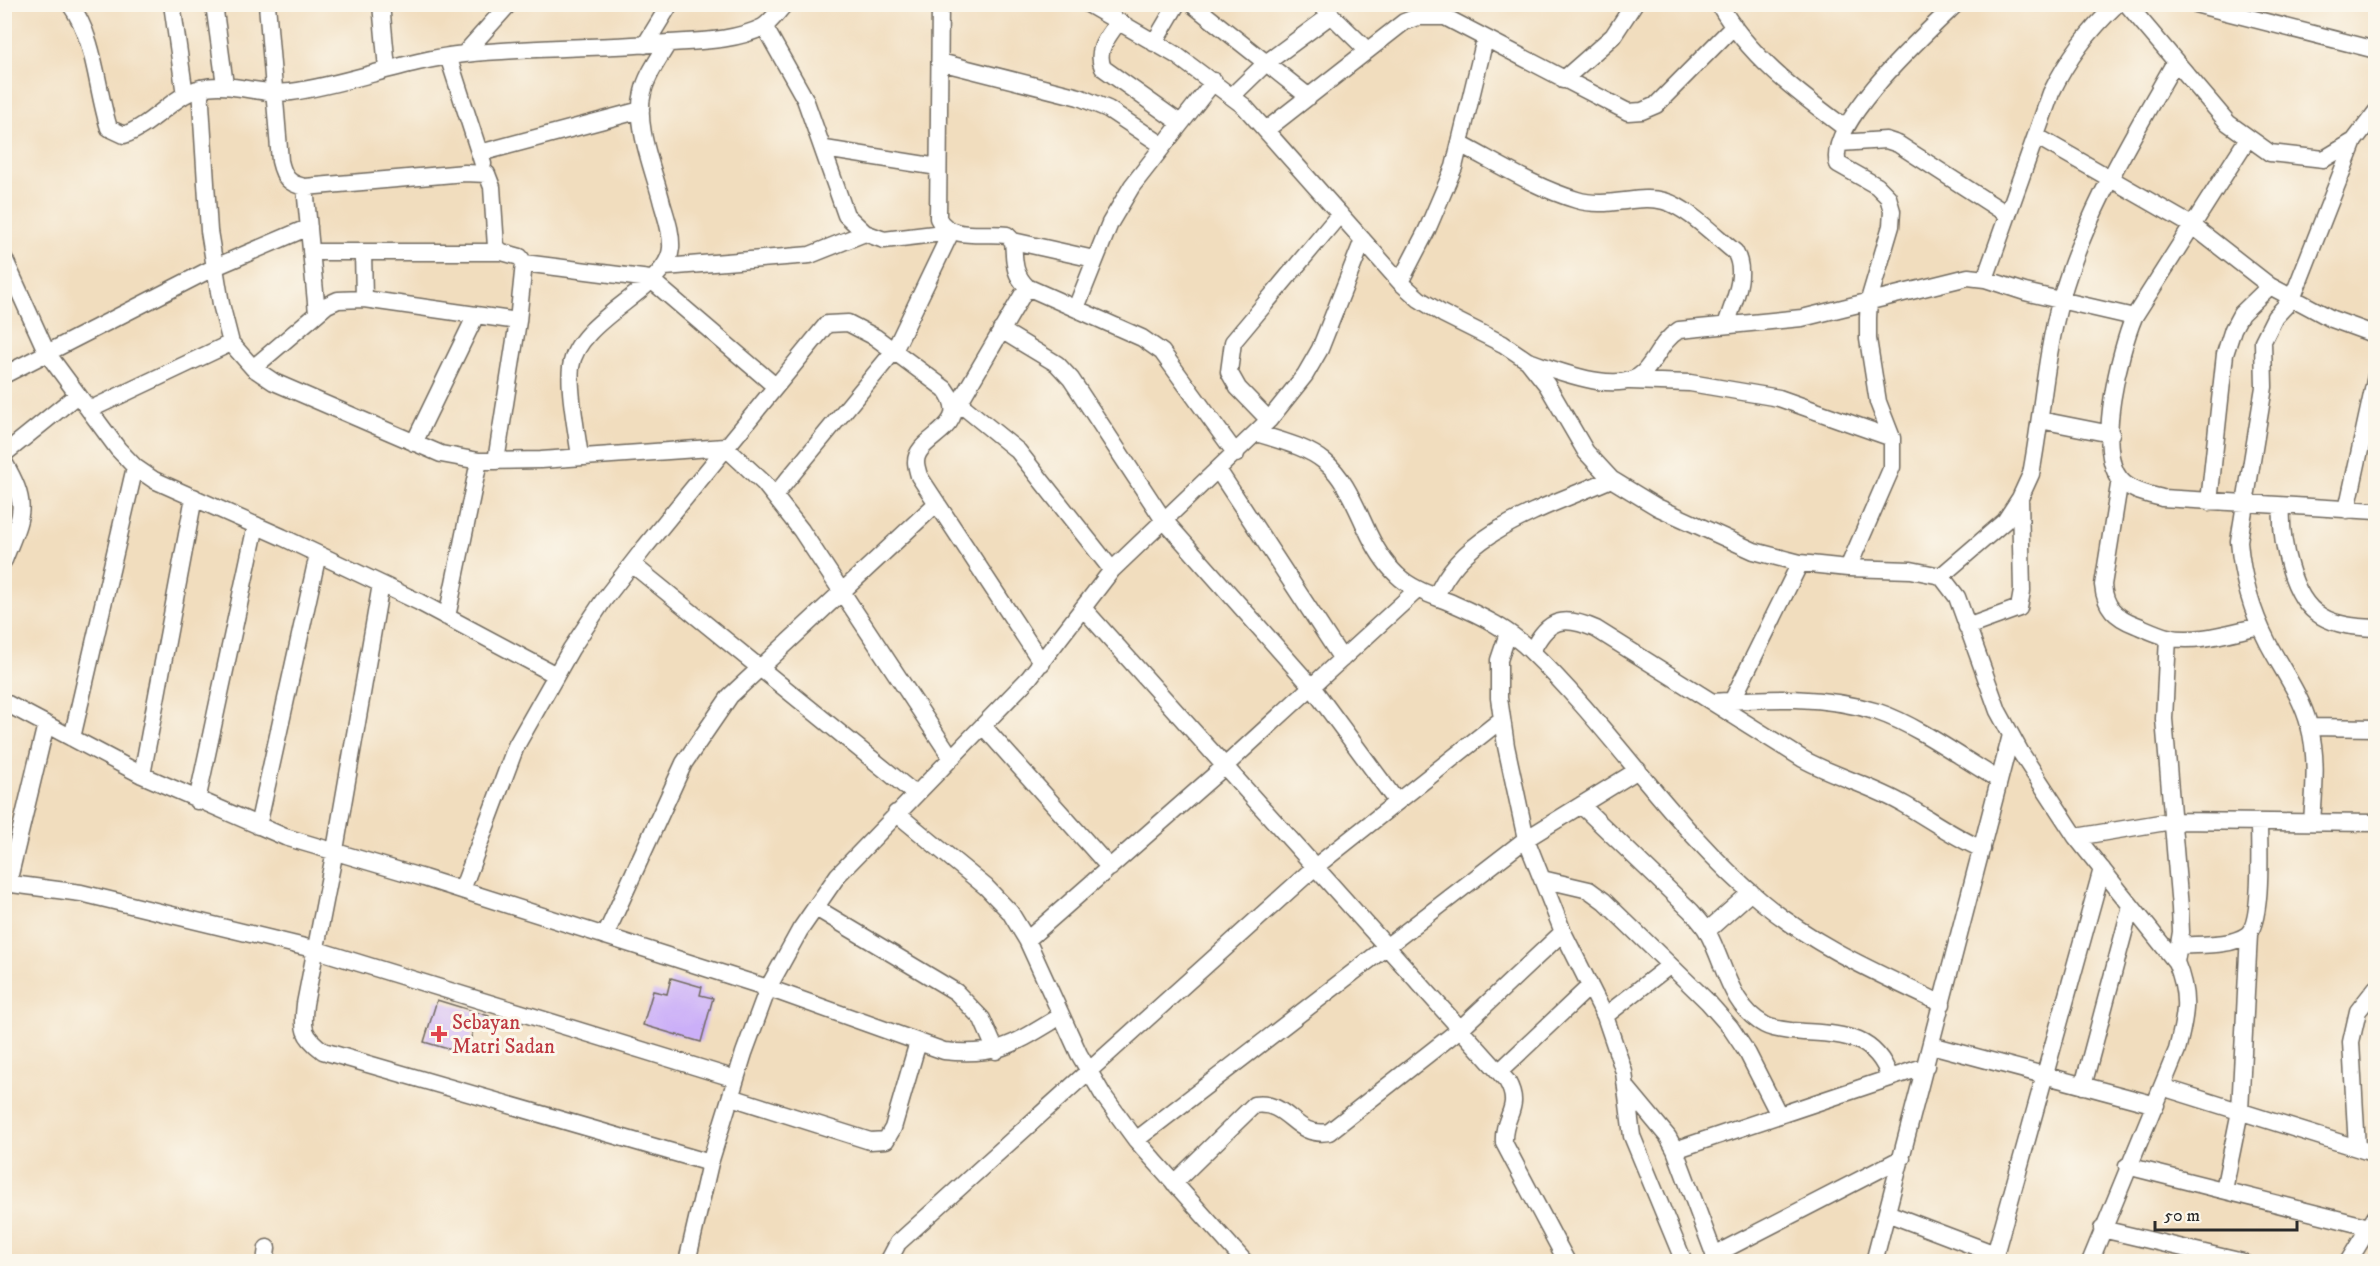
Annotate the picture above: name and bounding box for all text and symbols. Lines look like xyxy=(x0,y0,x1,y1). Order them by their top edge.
place label: Sebayan Matri Sadan xyxy=(452,1010,555,1060)
marker: Sebayan Matri Sadan xyxy=(430,1025,448,1043)
scale bar xyxy=(2155,1194,2298,1232)
text: 50 m xyxy=(2164,1205,2200,1227)

